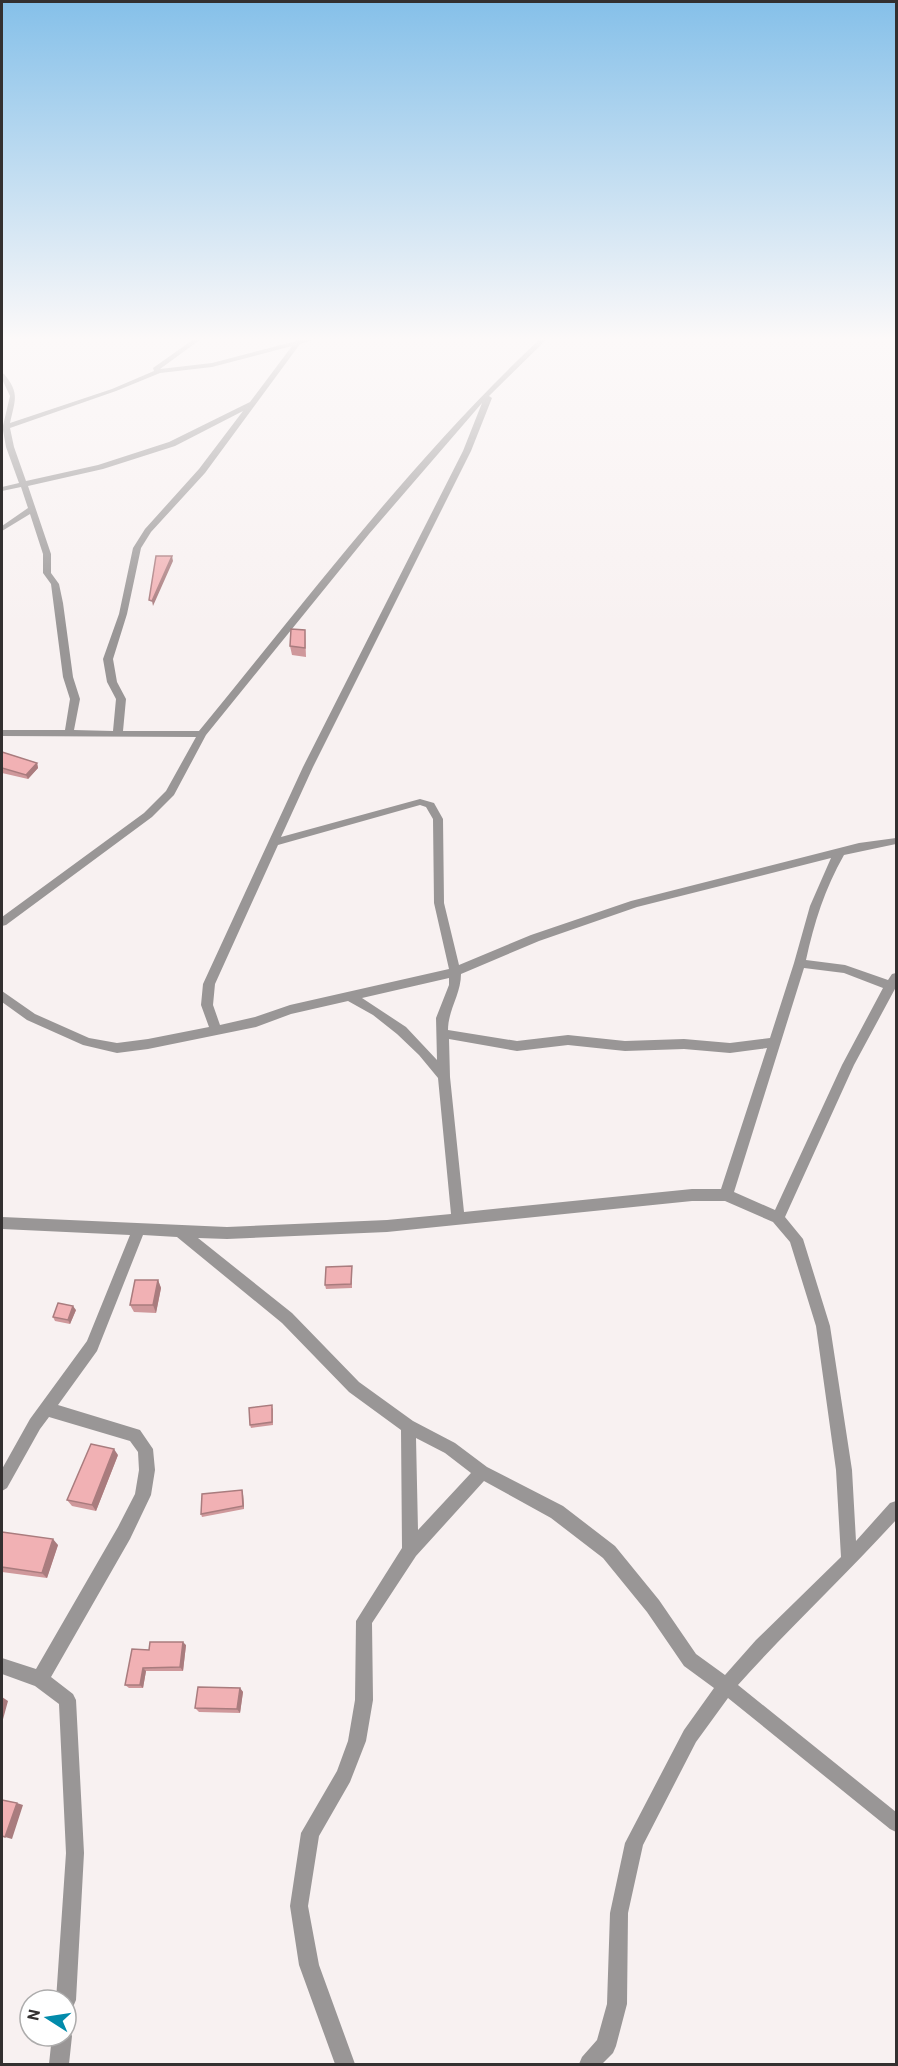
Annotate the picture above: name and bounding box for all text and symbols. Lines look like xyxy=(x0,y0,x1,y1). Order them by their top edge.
north arrow xyxy=(18,1988,78,2048)
text: N xyxy=(22,2008,43,2022)

